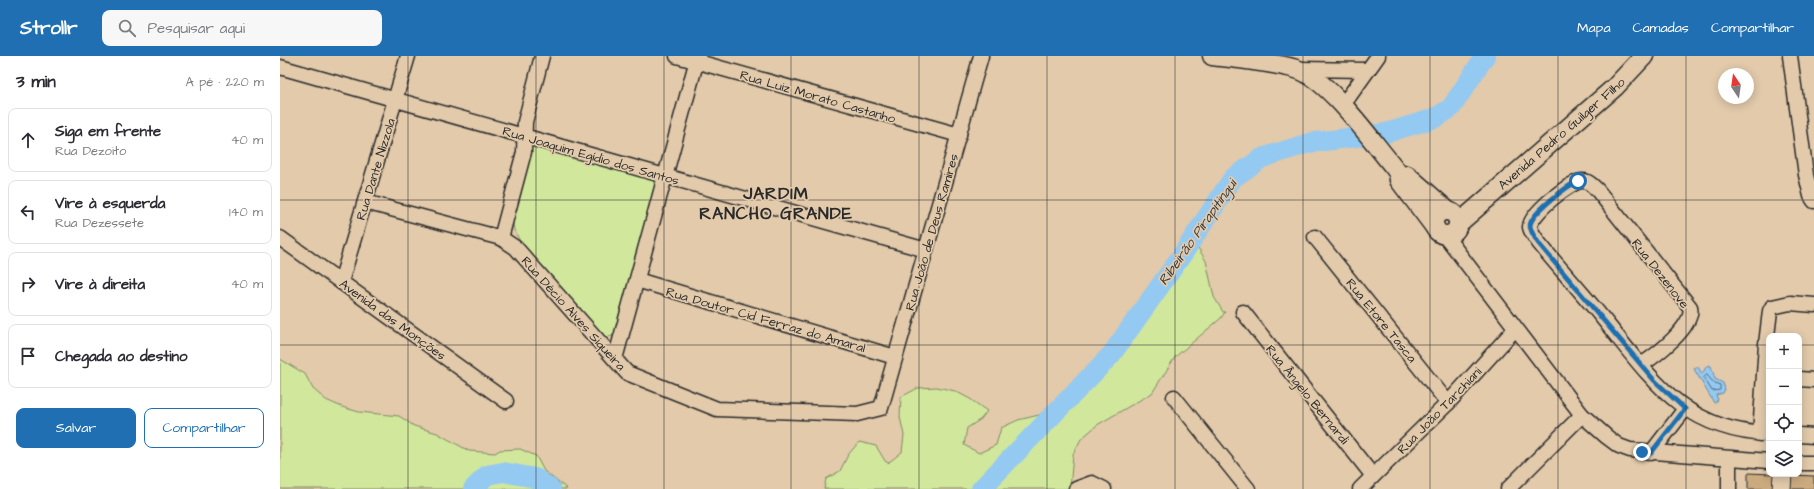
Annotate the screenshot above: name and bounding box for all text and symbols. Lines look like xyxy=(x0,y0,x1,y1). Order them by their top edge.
search box xyxy=(102,10,382,46)
text: Strollr xyxy=(20,15,78,42)
icon: search xyxy=(116,17,138,39)
text: Pesquisar aqui xyxy=(148,18,245,39)
text: Mapa xyxy=(1577,18,1611,38)
text: Camadas xyxy=(1633,18,1689,38)
text: Compartilhar xyxy=(1711,18,1794,38)
street label: Rua Luiz Morato Castanho xyxy=(738,66,898,128)
north arrow xyxy=(1718,68,1754,104)
text: 3 min xyxy=(16,70,56,94)
text: A pé · 220 m xyxy=(186,73,264,91)
street label: Avenida Pedro Guilger Filho xyxy=(1494,73,1630,195)
street label: Rua Dante Nizzola xyxy=(352,116,400,222)
text: Siga em frente xyxy=(55,121,161,142)
street label: Rua Joaquim Egídio dos Santos xyxy=(500,122,682,191)
icon: ahead xyxy=(17,129,39,151)
text: 40 m xyxy=(231,131,263,149)
text: Rua Dezoito xyxy=(55,142,126,160)
street label: Rua João de Deus Ramires xyxy=(901,151,963,313)
route start xyxy=(1569,172,1587,190)
water label: Ribeirão Pirapitingui xyxy=(1154,174,1243,290)
district label: JARDIM RANCHO GRANDE xyxy=(699,182,853,226)
text: Vire à esquerda xyxy=(55,193,165,214)
icon: left xyxy=(17,201,39,223)
text: 140 m xyxy=(229,203,263,221)
text: Rua Dezessete xyxy=(55,214,144,232)
street label: Rua Dezenove xyxy=(1627,235,1693,312)
street label: Rua Décio Alves Siqueira xyxy=(517,253,630,375)
icon: right xyxy=(17,273,39,295)
text: Vire à direita xyxy=(55,274,145,295)
text: 40 m xyxy=(231,275,263,293)
street label: Avenida das Monções xyxy=(335,275,450,365)
street label: Rua Etore Tasca xyxy=(1342,275,1421,367)
street label: Rua Doutor Cid Ferraz do Amaral xyxy=(664,283,868,357)
map controls xyxy=(1766,333,1802,477)
button: + xyxy=(1766,333,1802,369)
street label: Rua Ângelo Bernardi xyxy=(1261,341,1353,449)
icon: arrive xyxy=(17,345,39,367)
text: Chegada ao destino xyxy=(55,346,188,367)
street label: Rua João Tarchiani xyxy=(1393,363,1486,458)
button: − xyxy=(1766,369,1802,405)
button: locate xyxy=(1766,405,1802,441)
button: Salvar xyxy=(16,408,136,448)
button: Compartilhar xyxy=(144,408,264,448)
button: layers xyxy=(1766,441,1802,477)
route end xyxy=(1633,443,1651,461)

